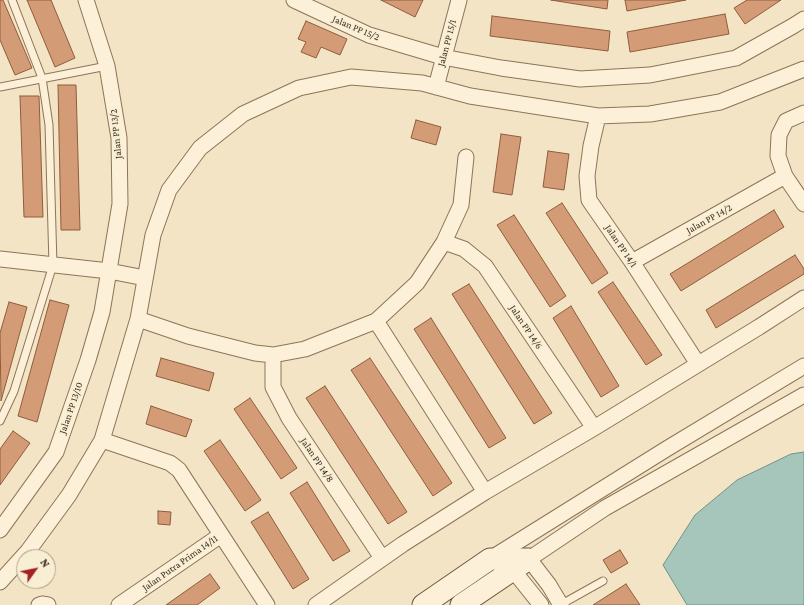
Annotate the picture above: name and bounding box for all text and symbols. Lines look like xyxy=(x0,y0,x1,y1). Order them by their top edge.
street label: Jalan PP 15/2 xyxy=(331,13,381,43)
street label: Jalan PP 15/1 xyxy=(435,18,459,68)
street label: Jalan PP 13/2 xyxy=(107,109,125,159)
street label: Jalan PP 14/2 xyxy=(684,202,734,236)
street label: Jalan PP 14/1 xyxy=(602,222,640,270)
street label: Jalan PP 14/6 xyxy=(507,303,545,351)
street label: Jalan PP 13/10 xyxy=(57,381,85,435)
street label: Jalan PP 14/8 xyxy=(298,435,336,485)
street label: Jalan Putra Prima 14/11 xyxy=(140,532,220,594)
north arrow xyxy=(16,549,56,589)
text: N xyxy=(38,557,52,569)

